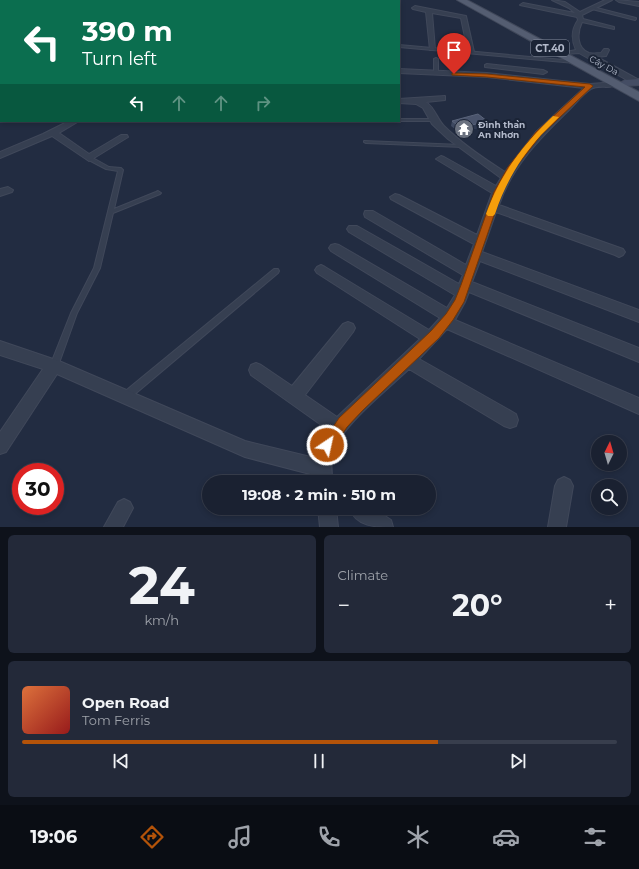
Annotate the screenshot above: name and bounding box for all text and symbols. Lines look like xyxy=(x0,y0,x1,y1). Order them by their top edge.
text: 390 m xyxy=(82,14,173,48)
icon: left xyxy=(16,16,68,68)
pin xyxy=(437,33,471,74)
icon: arrive xyxy=(443,39,465,61)
road number: CT.40 xyxy=(531,40,569,56)
text: Turn left xyxy=(82,48,157,70)
street label: Cây Da xyxy=(588,53,620,77)
icon: left xyxy=(126,92,148,114)
icon: ahead xyxy=(168,92,190,114)
icon: ahead xyxy=(210,92,232,114)
icon: right xyxy=(252,92,274,114)
temple icon: Đình thần An Nhơn xyxy=(453,118,475,140)
place label: Đình thần An Nhơn xyxy=(477,119,525,140)
position arrow xyxy=(306,424,348,466)
north arrow xyxy=(591,435,627,471)
map controls xyxy=(591,435,627,515)
speed limit sign: 30 xyxy=(12,463,64,515)
button: search xyxy=(591,479,627,515)
text: 19:08 · 2 min · 510 m xyxy=(242,485,396,504)
text: 24 xyxy=(129,554,195,617)
text: Climate xyxy=(338,567,388,583)
text: 20° xyxy=(452,587,503,624)
text: − xyxy=(338,592,350,619)
text: + xyxy=(604,592,617,619)
text: km/h xyxy=(144,612,179,628)
text: Open Road xyxy=(82,693,170,712)
text: Tom Ferris xyxy=(82,712,150,728)
icon: previous xyxy=(110,750,132,772)
icon: pause xyxy=(308,750,330,772)
icon: next xyxy=(507,750,529,772)
icon: directions xyxy=(138,823,166,851)
icon: music xyxy=(226,823,254,851)
icon: phone xyxy=(315,823,343,851)
icon: climate xyxy=(404,823,432,851)
icon: car xyxy=(492,823,520,851)
icon: filters xyxy=(581,823,609,851)
text: 19:06 xyxy=(30,826,77,848)

